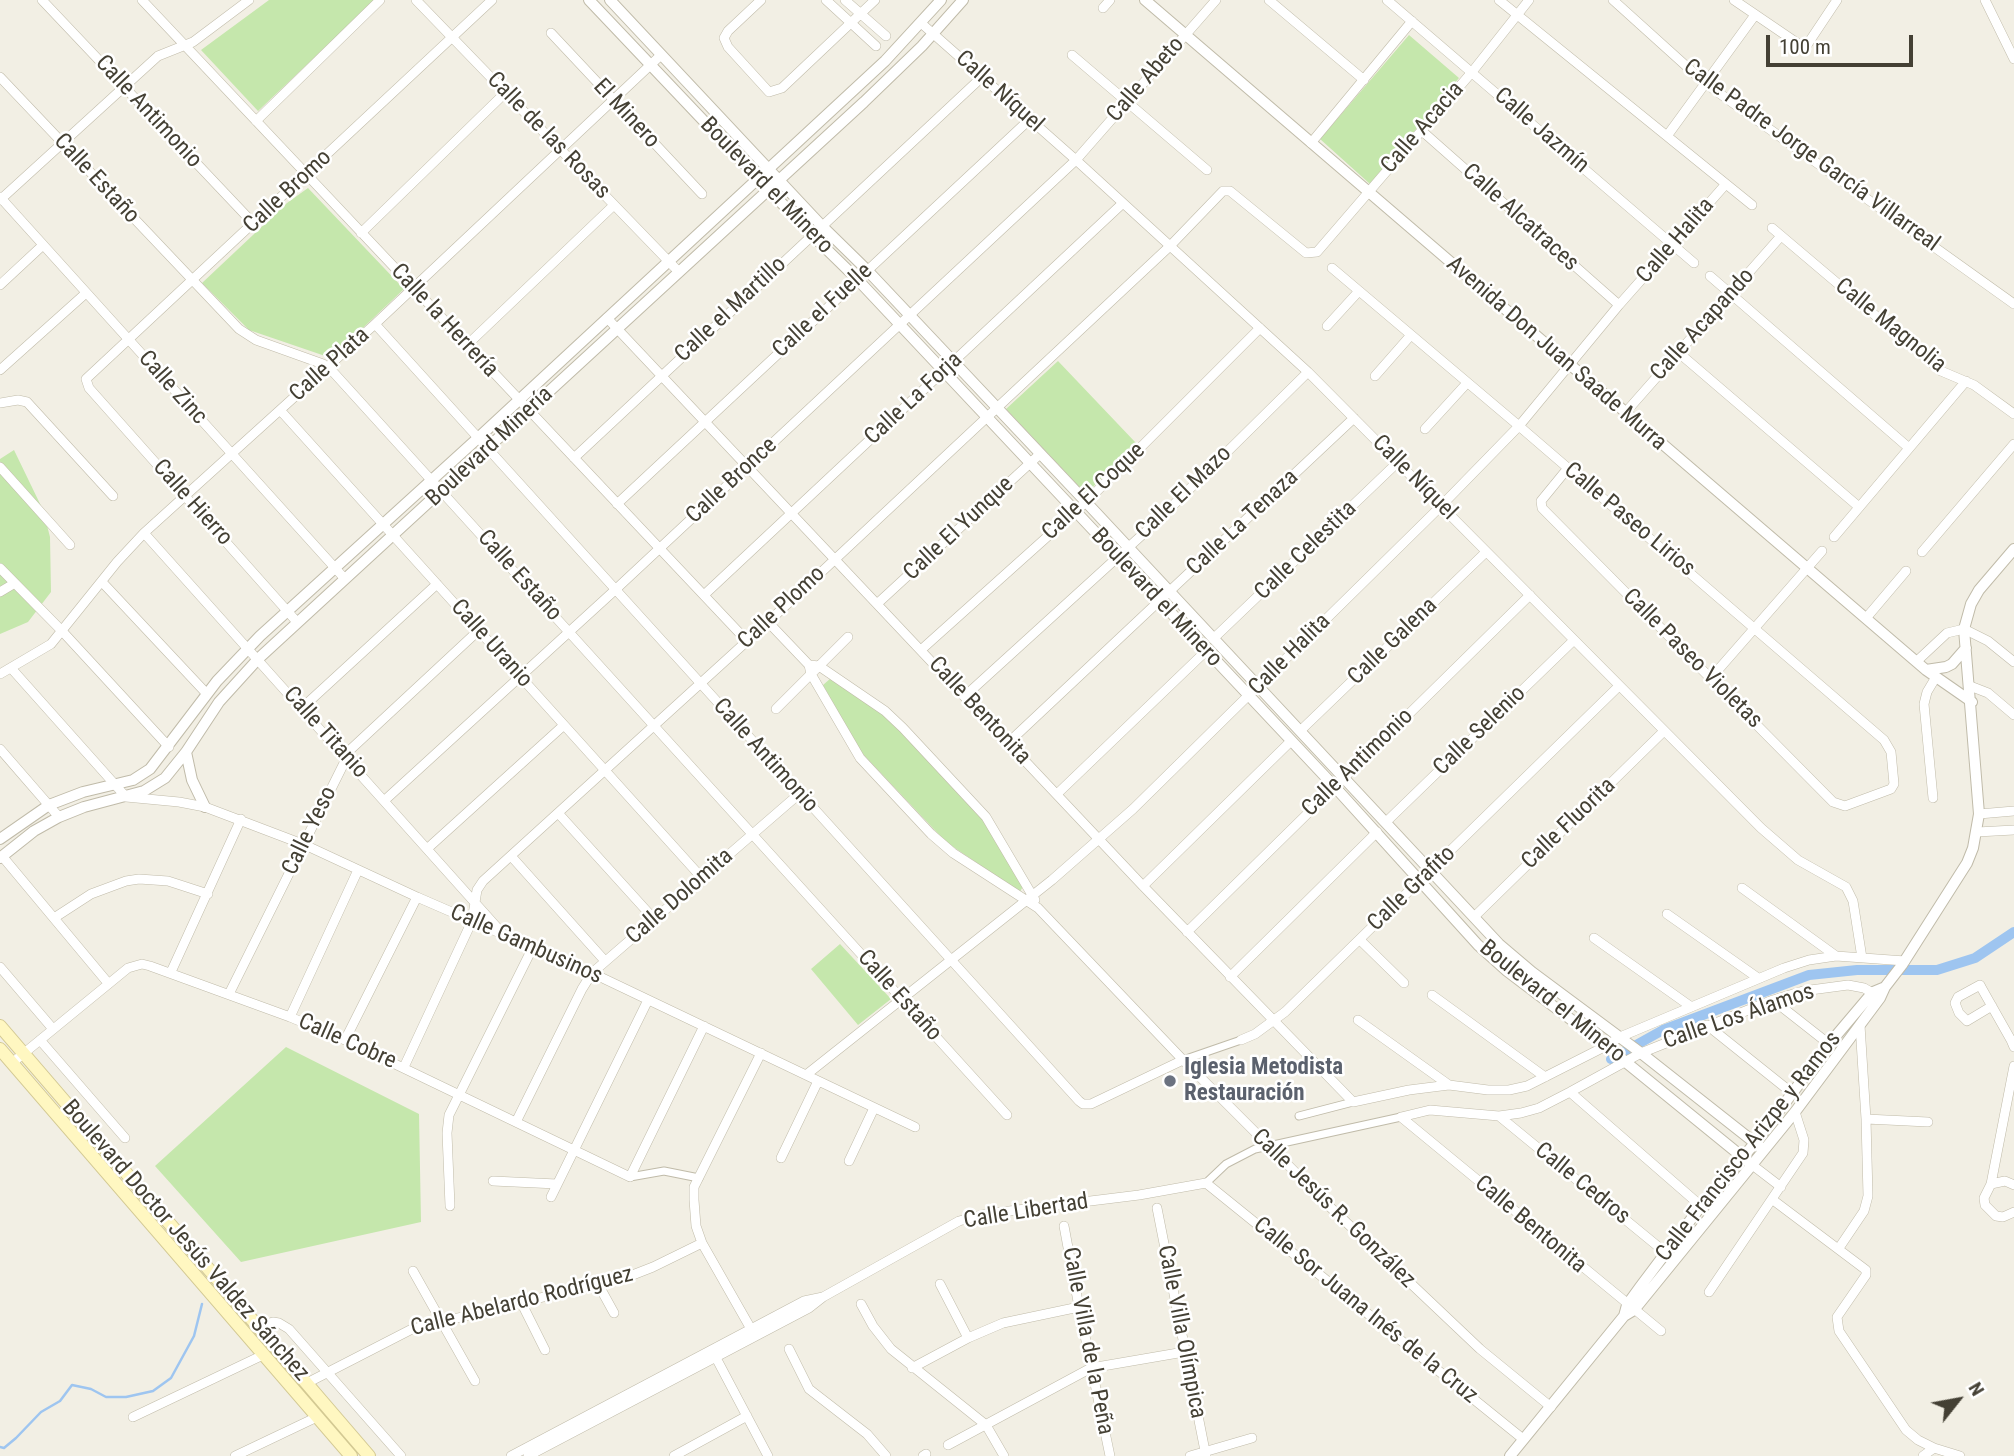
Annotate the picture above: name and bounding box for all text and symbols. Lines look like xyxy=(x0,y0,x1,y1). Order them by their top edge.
scale bar xyxy=(1769,21,1916,65)
street label: Calle Abeto xyxy=(1101,32,1191,128)
text: 100 m xyxy=(1779,35,1831,59)
street label: Calle Níquel xyxy=(949,45,1049,139)
street label: Calle Antimonio xyxy=(89,50,207,174)
street label: Calle Padre Jorge García Villarreal xyxy=(1678,54,1944,258)
street label: Calle de las Rosas xyxy=(480,67,616,205)
street label: El Minero xyxy=(587,74,665,154)
street label: Calle Acacia xyxy=(1376,76,1470,180)
street label: Calle Jazmín xyxy=(1488,82,1594,180)
street label: Boulevard el Minero xyxy=(694,112,838,260)
street label: Calle Estaño xyxy=(47,128,145,230)
street label: Calle Bromo xyxy=(238,144,338,240)
street label: Calle Alcatraces xyxy=(1456,159,1584,277)
street label: Calle Halita xyxy=(1631,193,1721,289)
street label: Calle el Martillo xyxy=(670,251,792,369)
street label: Avenida Don Juan Saade Murra xyxy=(1440,251,1672,457)
street label: Calle la Herrería xyxy=(384,258,504,384)
street label: Calle el Fuelle xyxy=(767,258,879,364)
street label: Calle Acapando xyxy=(1645,263,1761,387)
street label: Calle Magnolia xyxy=(1829,273,1951,379)
street label: Calle Plata xyxy=(285,322,375,408)
street label: Calle Zinc xyxy=(132,345,212,431)
street label: Calle La Forja xyxy=(859,347,969,451)
street label: Boulevard Minería xyxy=(421,381,559,513)
street label: Calle Níquel xyxy=(1366,430,1462,526)
street label: Calle Bronce xyxy=(681,432,783,530)
street label: Calle El Coque xyxy=(1037,437,1151,547)
street label: Calle El Mazo xyxy=(1130,441,1238,545)
street label: Calle Hierro xyxy=(146,454,238,552)
street label: Calle Paseo Lirios xyxy=(1558,457,1700,583)
street label: Calle La Tenaza xyxy=(1181,464,1305,582)
street label: Calle El Yunque xyxy=(898,471,1020,587)
street label: Calle Celestita xyxy=(1249,496,1363,606)
street label: Boulevard el Minero xyxy=(1085,523,1227,673)
street label: Calle Estaño xyxy=(471,525,567,627)
street label: Calle Plomo xyxy=(733,561,831,655)
street label: Calle Paseo Violetas xyxy=(1616,583,1768,735)
street label: Calle Galena xyxy=(1343,593,1443,691)
street label: Calle Uranio xyxy=(444,594,538,694)
street label: Calle Halita xyxy=(1243,608,1337,702)
street label: Calle Bentonita xyxy=(922,651,1036,771)
street label: Calle Selenio xyxy=(1428,680,1532,782)
street label: Calle Titanio xyxy=(277,682,373,784)
street label: Calle Antimonio xyxy=(707,693,823,819)
street label: Calle Antimonio xyxy=(1297,703,1419,823)
street label: Calle Fluorita xyxy=(1516,772,1622,876)
street label: Calle Yeso xyxy=(277,782,343,880)
street label: Calle Grafito xyxy=(1362,840,1462,938)
street label: Calle Dolomita xyxy=(621,843,739,951)
street label: Calle Gambusinos xyxy=(445,899,607,991)
street label: Boulevard el Minero xyxy=(1474,935,1630,1069)
street label: Calle Estaño xyxy=(851,945,947,1047)
street label: Calle Los Álamos xyxy=(1660,978,1818,1056)
street label: Calle Cobre xyxy=(294,1008,400,1076)
street label: Calle Francisco Arizpe y Ramos xyxy=(1651,1026,1847,1268)
place label: Iglesia Metodista Restauración xyxy=(1184,1054,1343,1108)
marker: Iglesia Metodista Restauración xyxy=(1162,1073,1178,1089)
street label: Boulevard Doctor Jesús Valdez Sánchez xyxy=(55,1095,315,1387)
street label: Calle Jesús R. González xyxy=(1245,1124,1421,1294)
street label: Calle Cedros xyxy=(1529,1137,1635,1231)
street label: Calle Bentonita xyxy=(1468,1170,1592,1280)
street label: Calle Libertad xyxy=(962,1189,1090,1235)
street label: Calle Sor Juana Inés de la Cruz xyxy=(1247,1212,1483,1410)
street label: Calle Villa Olímpica xyxy=(1151,1243,1211,1421)
street label: Calle Villa de la Peña xyxy=(1055,1245,1119,1437)
street label: Calle Abelardo Rodríguez xyxy=(408,1261,636,1343)
north arrow xyxy=(1923,1365,1993,1435)
text: N xyxy=(1964,1378,1989,1400)

